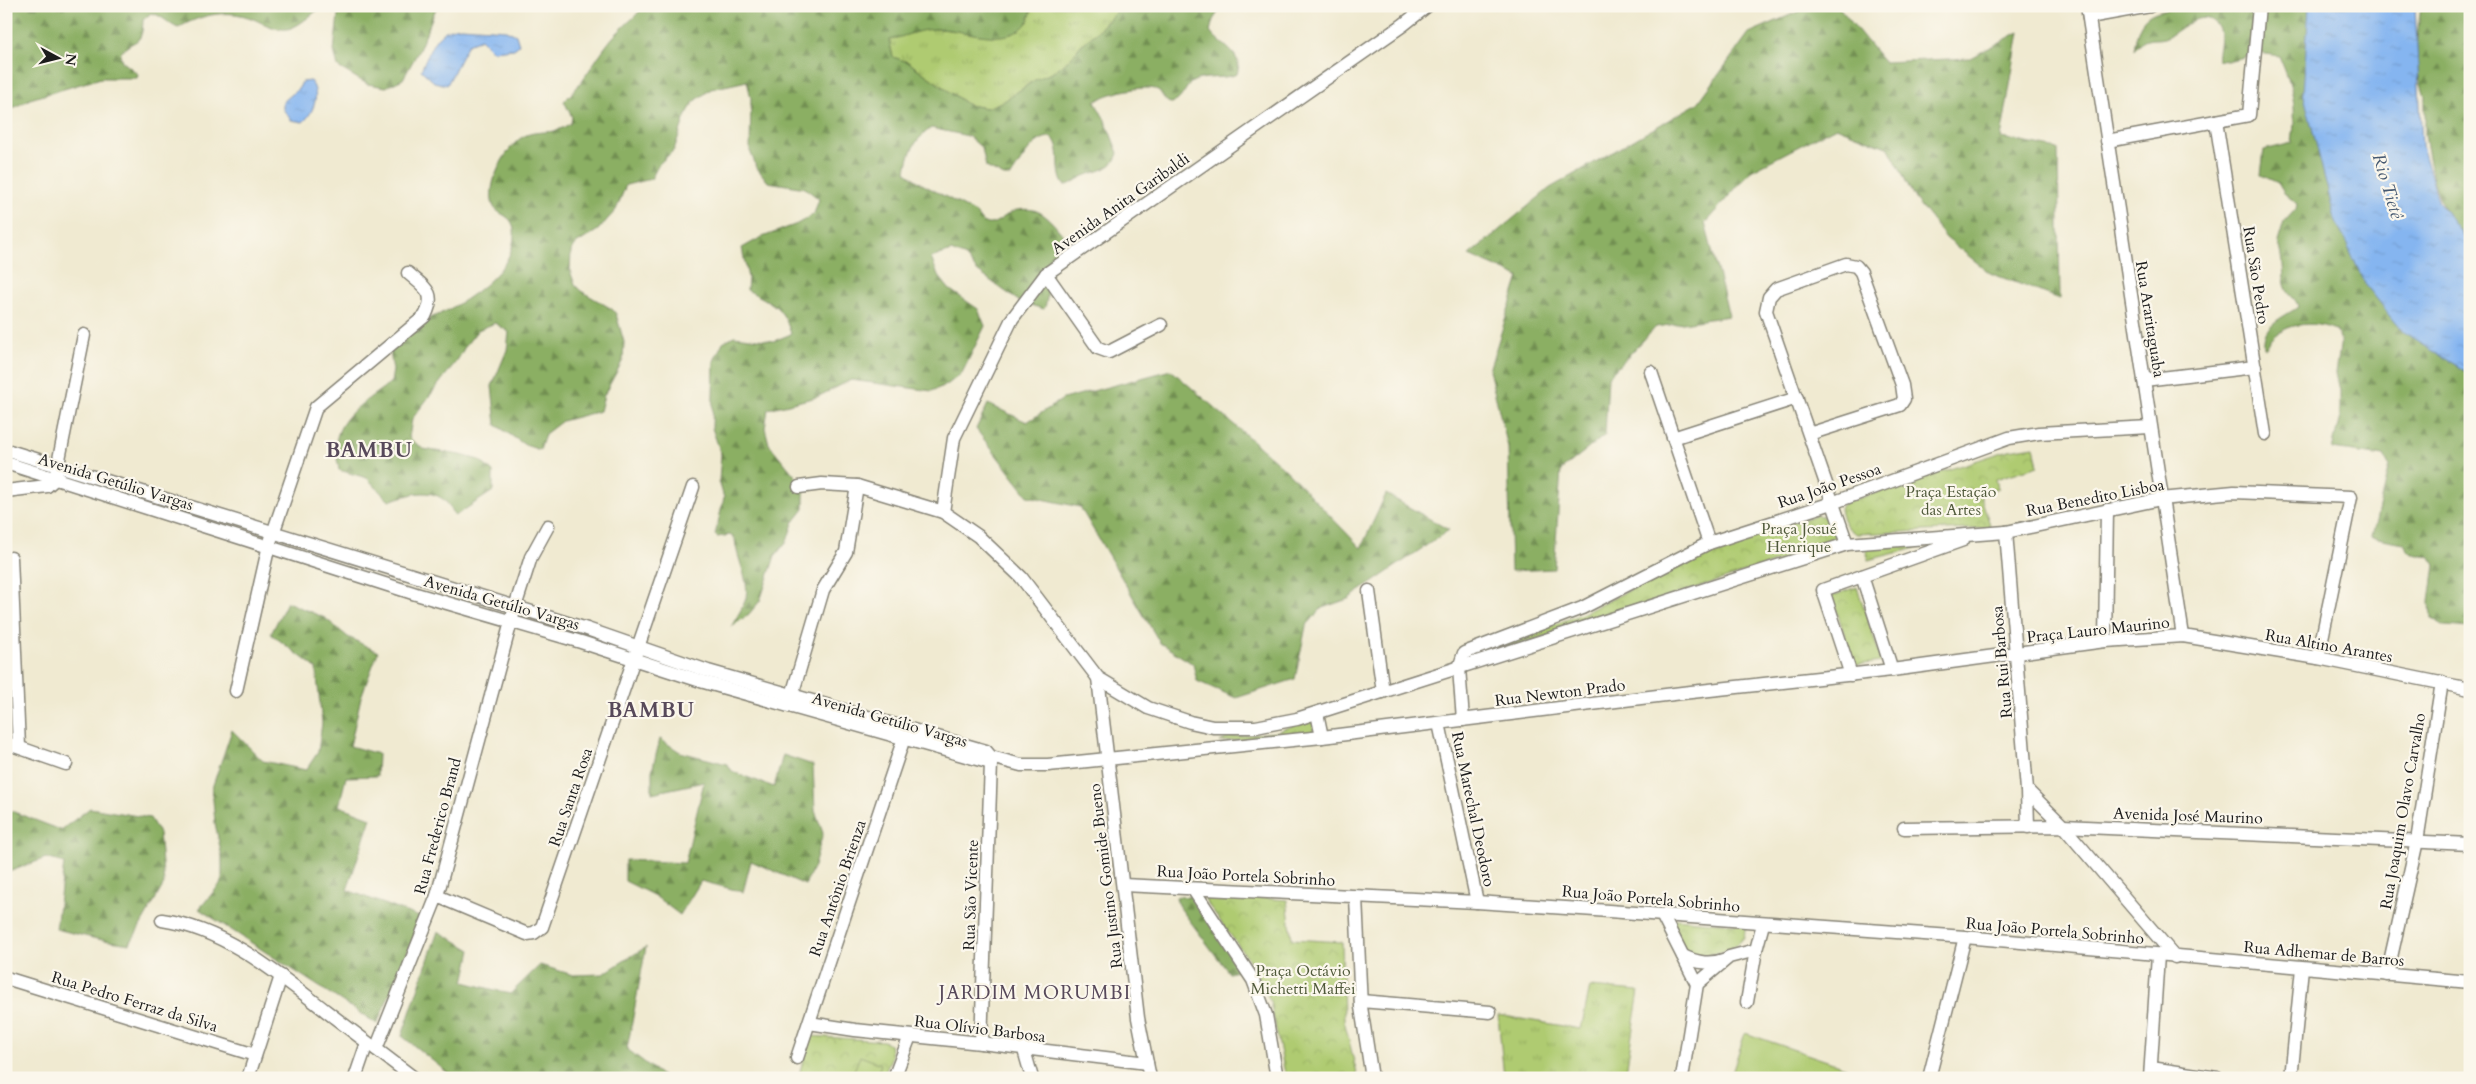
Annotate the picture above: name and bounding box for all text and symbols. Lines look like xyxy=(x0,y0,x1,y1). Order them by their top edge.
north arrow xyxy=(32,32,82,82)
text: N xyxy=(60,52,81,67)
street label: Avenida Anita Garibaldi xyxy=(1047,148,1194,260)
water label: Rio Tietê xyxy=(2366,150,2410,223)
street label: Rua São Pedro xyxy=(2237,225,2275,326)
street label: Rua Araritaguaba xyxy=(2130,259,2170,379)
district label: BAMBU xyxy=(325,436,413,465)
street label: Avenida Getúlio Vargas xyxy=(35,448,196,516)
street label: Rua João Pessoa xyxy=(1775,458,1884,514)
street label: Rua Benedito Lisboa xyxy=(2024,474,2166,522)
park label: Praça Estação das Artes xyxy=(1906,481,1997,521)
park label: Praça Josué Henrique xyxy=(1761,518,1837,558)
street label: Avenida Getúlio Vargas xyxy=(421,570,582,636)
street label: Rua Rui Barbosa xyxy=(1986,605,2018,719)
street label: Praça Lauro Maurino xyxy=(2025,612,2171,648)
street label: Rua Altino Arantes xyxy=(2263,624,2394,668)
street label: Rua Newton Prado xyxy=(1494,674,1627,712)
street label: Avenida Getúlio Vargas xyxy=(809,687,970,753)
district label: BAMBU xyxy=(607,696,695,725)
street label: Rua Joaquim Olavo Carvalho xyxy=(2375,711,2431,911)
street label: Rua Marechal Deodoro xyxy=(1446,730,1500,889)
street label: Rua Santa Rosa xyxy=(544,745,598,850)
street label: Rua Frederico Brand xyxy=(409,755,467,897)
street label: Rua Justino Gomide Bueno xyxy=(1084,782,1128,970)
street label: Avenida José Maurino xyxy=(2113,802,2264,830)
street label: Rua Antônio Brienza xyxy=(804,817,872,960)
street label: Rua São Vicente xyxy=(958,839,984,951)
street label: Rua João Portela Sobrinho xyxy=(1156,860,1336,892)
street label: Rua João Portela Sobrinho xyxy=(1561,880,1741,918)
street label: Rua João Portela Sobrinho xyxy=(1965,912,2145,950)
street label: Rua Adhemar de Barros xyxy=(2243,936,2405,972)
park label: Praça Octávio Michetti Maffei xyxy=(1250,960,1356,1000)
street label: Rua Pedro Ferraz da Silva xyxy=(49,966,221,1038)
district label: JARDIM MORUMBI xyxy=(936,980,1131,1006)
street label: Rua Olívio Barbosa xyxy=(913,1010,1047,1048)

